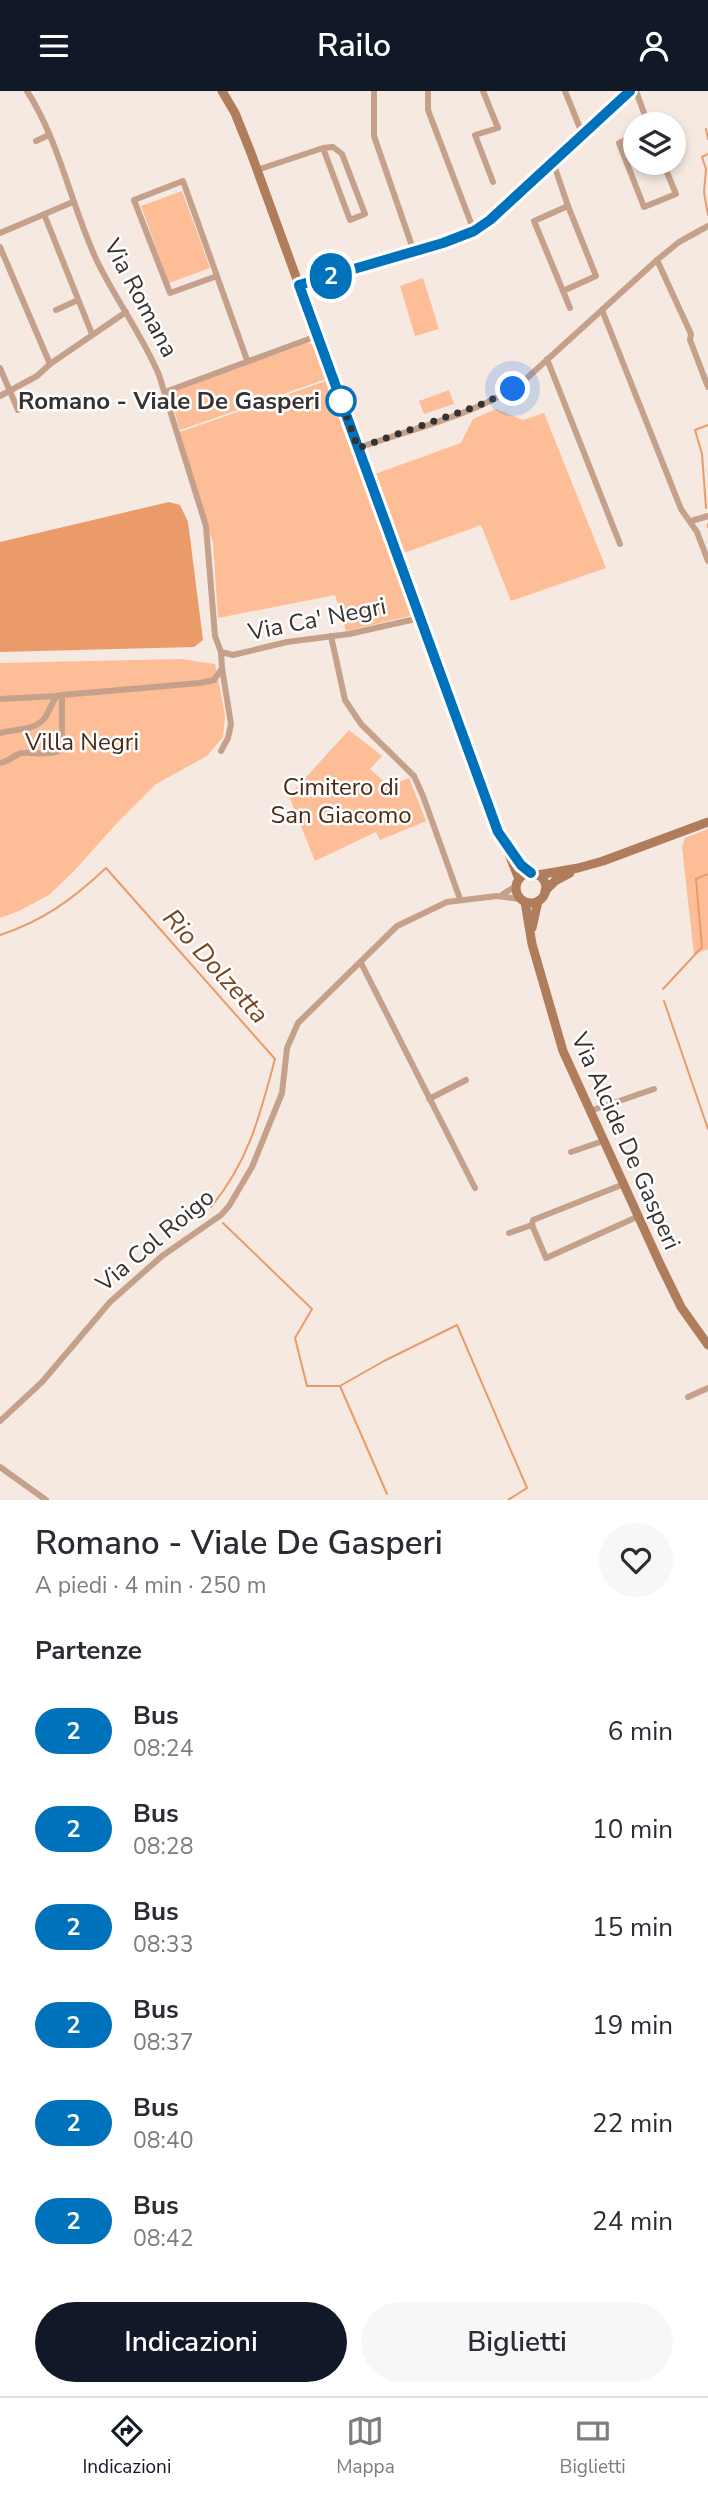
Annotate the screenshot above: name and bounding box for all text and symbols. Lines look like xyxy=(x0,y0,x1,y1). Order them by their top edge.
text: Railo xyxy=(317,24,391,67)
icon: menu xyxy=(35,27,73,65)
icon: person xyxy=(635,27,673,65)
map controls xyxy=(623,112,686,175)
button: layers xyxy=(623,112,686,175)
street label: Via Romana xyxy=(96,232,186,363)
line badge: 2 xyxy=(308,253,354,299)
text: 2 xyxy=(324,260,338,292)
your location xyxy=(495,371,530,406)
place label: Romano - Viale De Gasperi xyxy=(18,385,320,417)
marker: Romano - Viale De Gasperi xyxy=(326,386,356,416)
street label: Via Ca' Negri xyxy=(244,590,389,648)
park label: Villa Negri xyxy=(24,726,139,758)
park label: Cimitero di San Giacomo xyxy=(270,771,412,831)
water label: Rio Dolzetta xyxy=(155,901,277,1031)
street label: Via Alcide De Gasperi xyxy=(563,1026,688,1255)
street label: Via Col Roigo xyxy=(88,1181,221,1300)
text: Romano - Viale De Gasperi xyxy=(35,1521,443,1566)
button: heart xyxy=(599,1523,673,1597)
text: A piedi · 4 min · 250 m xyxy=(35,1570,266,1601)
text: Partenze xyxy=(35,1633,142,1668)
text: Bus xyxy=(133,1698,179,1733)
text: 6 min xyxy=(608,1714,673,1749)
text: 2 xyxy=(66,1715,81,1747)
text: 08:24 xyxy=(133,1733,193,1764)
text: Bus xyxy=(133,1796,179,1831)
text: 10 min xyxy=(592,1812,673,1847)
text: 2 xyxy=(66,1813,81,1845)
text: 08:28 xyxy=(133,1831,193,1862)
text: Bus xyxy=(133,1894,179,1929)
text: 15 min xyxy=(592,1910,673,1945)
text: 2 xyxy=(66,1911,81,1943)
text: 08:33 xyxy=(133,1929,193,1960)
text: Bus xyxy=(133,1992,179,2027)
text: 19 min xyxy=(592,2008,673,2043)
text: 2 xyxy=(66,2009,81,2041)
text: 08:37 xyxy=(133,2027,193,2058)
text: Bus xyxy=(133,2090,179,2125)
text: 22 min xyxy=(592,2106,673,2141)
text: 2 xyxy=(66,2107,81,2139)
text: 08:40 xyxy=(133,2125,193,2156)
text: Bus xyxy=(133,2188,179,2223)
text: 24 min xyxy=(592,2204,673,2239)
text: 2 xyxy=(66,2205,81,2237)
text: 08:42 xyxy=(133,2223,193,2254)
button: Indicazioni xyxy=(35,2302,347,2382)
button: Biglietti xyxy=(361,2302,673,2382)
tab: Indicazioni xyxy=(82,2412,171,2480)
tab: Mappa xyxy=(336,2412,395,2480)
tab: Biglietti xyxy=(560,2412,626,2480)

